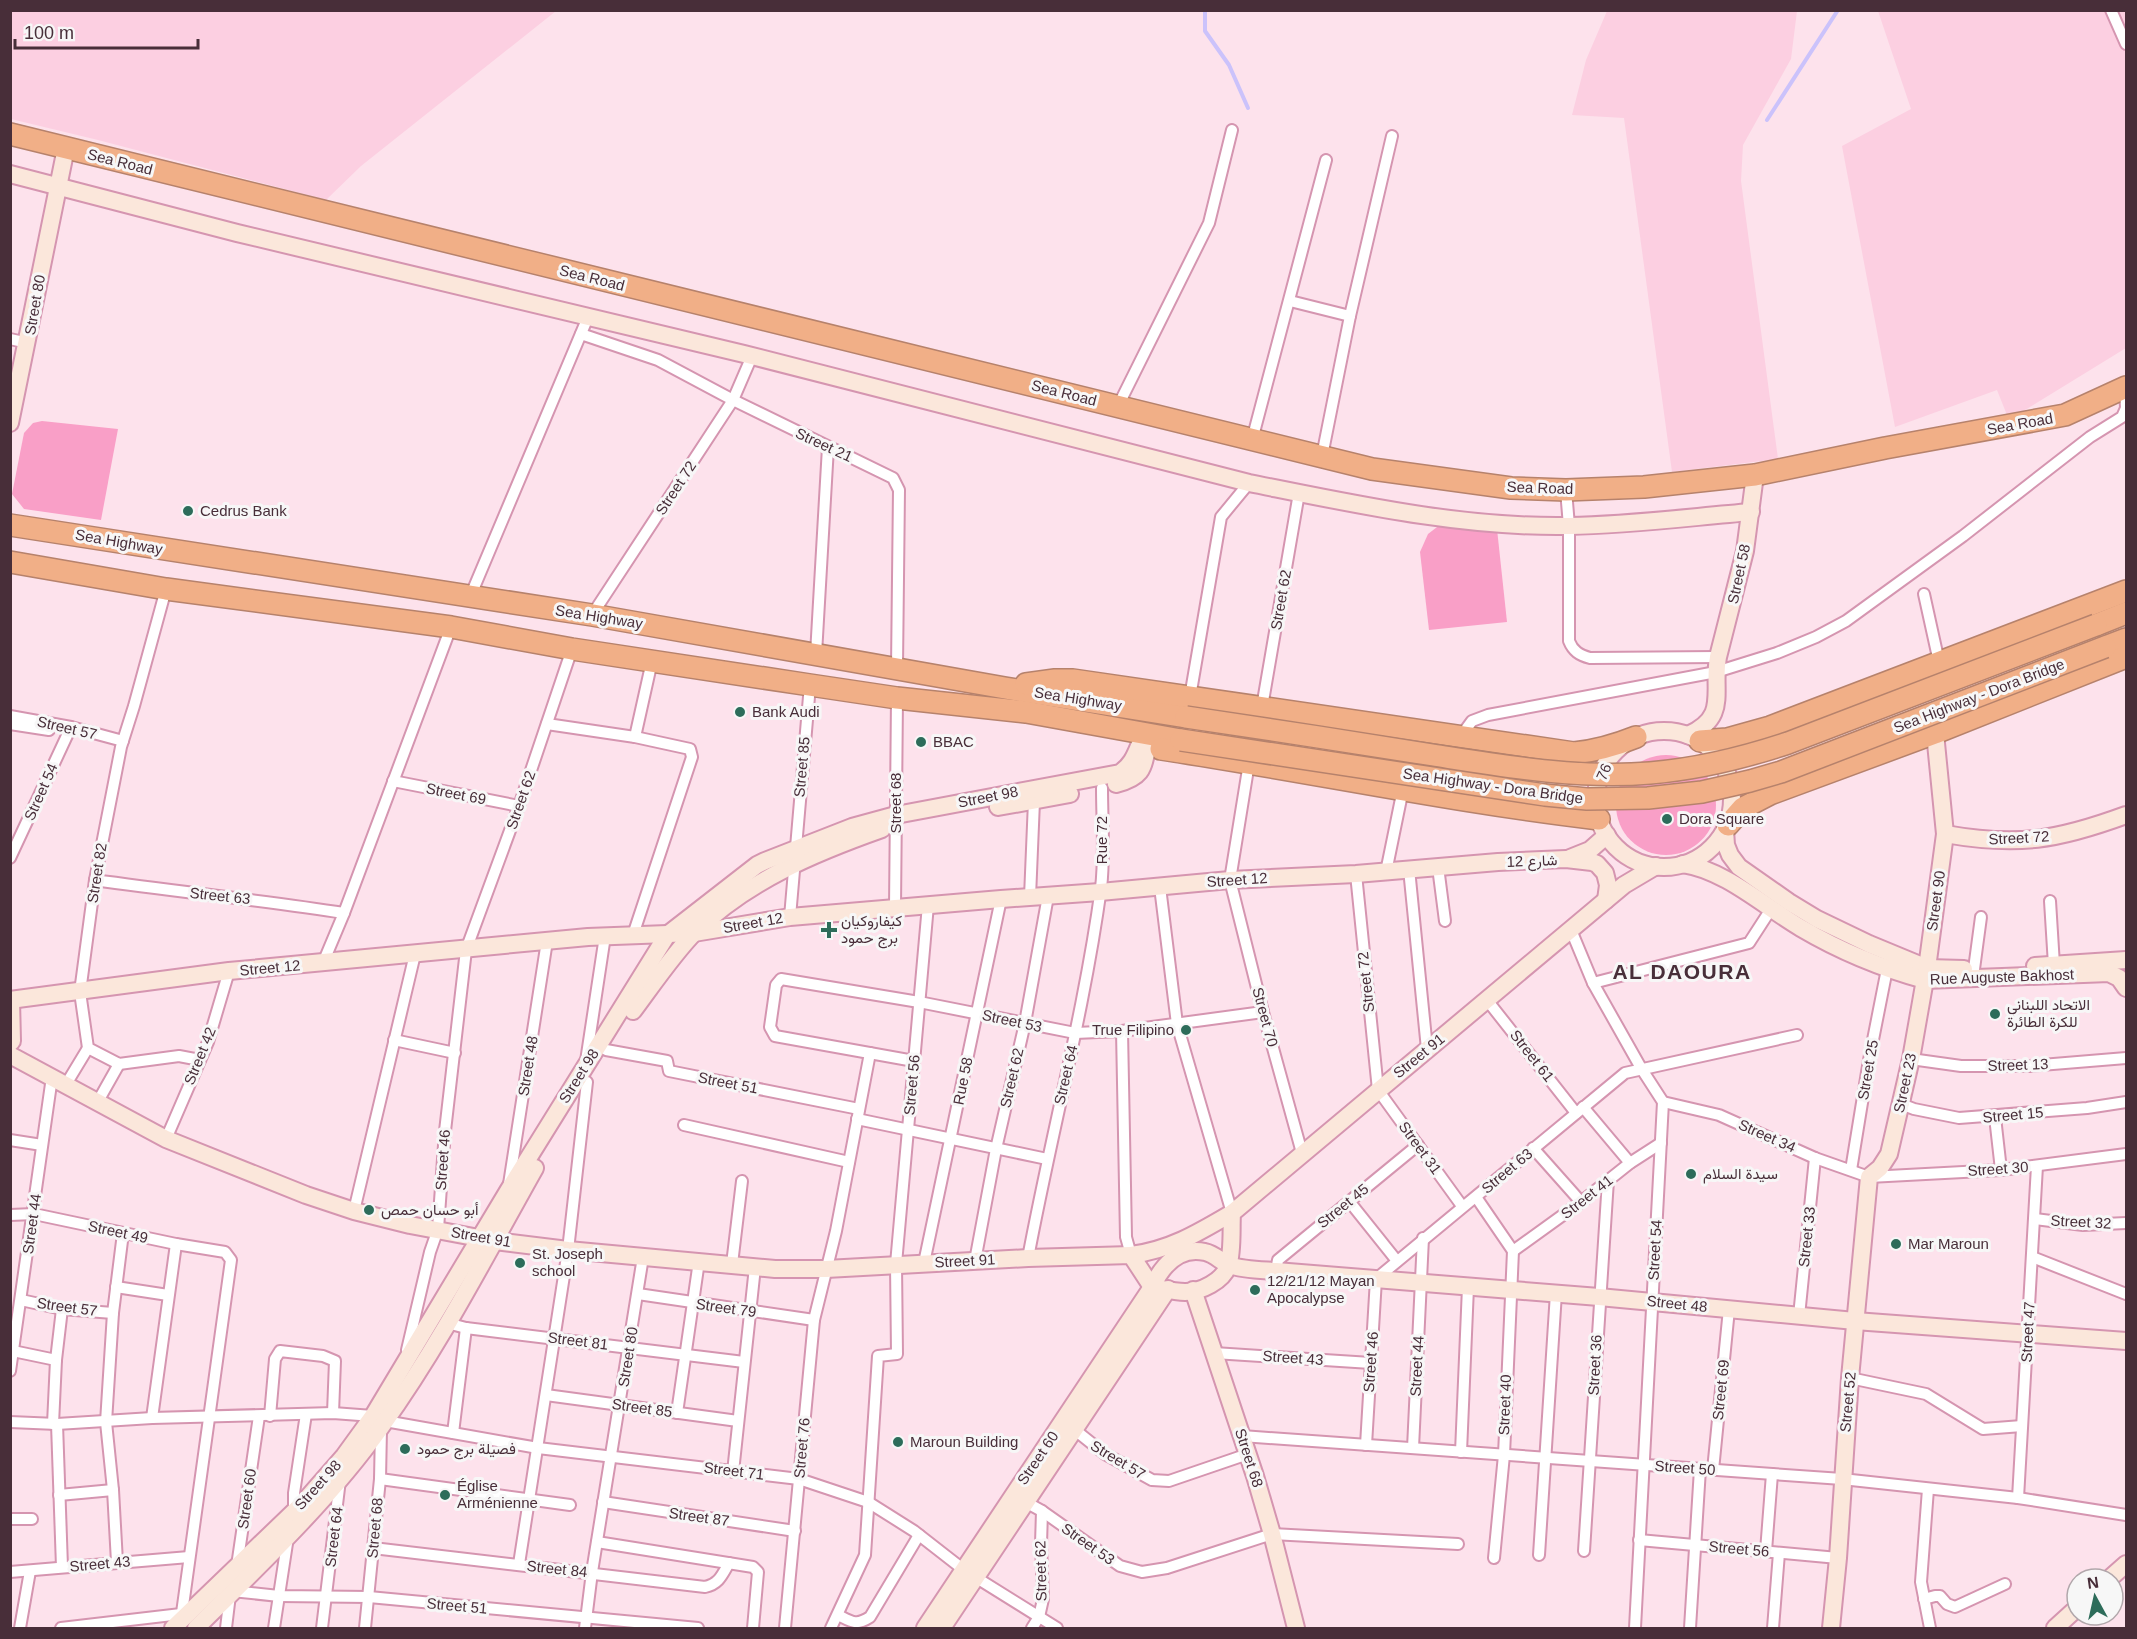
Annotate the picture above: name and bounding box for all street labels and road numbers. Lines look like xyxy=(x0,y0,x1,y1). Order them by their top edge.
street label: Sea Road xyxy=(86,145,155,178)
street label: Sea Road xyxy=(558,261,627,294)
street label: Street 80 xyxy=(21,273,48,336)
street label: Sea Road xyxy=(1030,376,1099,409)
street label: Sea Road xyxy=(1986,409,2054,438)
street label: Street 21 xyxy=(793,424,855,465)
street label: Street 72 xyxy=(652,458,699,518)
street label: Sea Road xyxy=(1506,478,1574,497)
street label: Sea Highway xyxy=(74,525,165,558)
street label: Street 58 xyxy=(1724,542,1753,605)
street label: Street 62 xyxy=(1267,568,1294,631)
street label: Sea Highway xyxy=(554,601,645,632)
street label: Sea Highway - Dora Bridge xyxy=(1891,655,2067,736)
street label: Sea Highway xyxy=(1033,683,1124,714)
street label: Street 57 xyxy=(36,712,99,743)
street label: Street 85 xyxy=(790,736,813,798)
street label: Street 54 xyxy=(20,761,61,823)
street label: 76 xyxy=(1592,761,1615,783)
street label: Sea Highway - Dora Bridge xyxy=(1402,764,1584,807)
street label: Street 62 xyxy=(503,768,538,831)
street label: Street 68 xyxy=(887,773,904,833)
street label: Street 69 xyxy=(425,779,488,808)
street label: Street 98 xyxy=(956,782,1019,811)
street label: Rue 72 xyxy=(1093,816,1110,864)
street label: Street 72 xyxy=(1988,827,2050,848)
street label: Street 82 xyxy=(83,842,110,904)
street label: شارع 12 xyxy=(1506,851,1558,873)
street label: Street 12 xyxy=(1206,869,1268,890)
street label: Street 90 xyxy=(1923,870,1948,932)
street label: Street 63 xyxy=(189,884,251,907)
street label: Street 12 xyxy=(721,909,784,936)
street label: Street 72 xyxy=(1354,951,1377,1013)
street label: Street 12 xyxy=(239,956,301,979)
street label: Rue Auguste Bakhost xyxy=(1930,965,2075,988)
street label: Street 70 xyxy=(1249,985,1282,1048)
street label: Street 53 xyxy=(981,1006,1044,1035)
street label: Street 42 xyxy=(180,1024,219,1087)
street label: Street 61 xyxy=(1507,1026,1558,1085)
street label: Street 91 xyxy=(1390,1030,1448,1081)
street label: Street 48 xyxy=(514,1035,541,1097)
street label: Street 25 xyxy=(1854,1038,1881,1101)
street label: Street 64 xyxy=(1050,1043,1081,1106)
street label: Street 98 xyxy=(555,1045,602,1106)
street label: Street 62 xyxy=(996,1046,1027,1109)
street label: Street 23 xyxy=(1890,1051,1919,1114)
street label: Street 56 xyxy=(900,1054,923,1116)
street label: Street 13 xyxy=(1987,1055,2049,1074)
street label: Rue 58 xyxy=(950,1056,975,1106)
street label: Street 51 xyxy=(697,1068,760,1097)
street label: Street 15 xyxy=(1982,1103,2044,1126)
street label: Street 34 xyxy=(1736,1115,1798,1156)
street label: Street 31 xyxy=(1396,1118,1445,1177)
street label: Street 46 xyxy=(432,1129,453,1191)
street label: Street 63 xyxy=(1478,1145,1535,1197)
street label: Street 30 xyxy=(1967,1158,2029,1179)
street label: Street 41 xyxy=(1557,1171,1616,1222)
street label: Street 45 xyxy=(1314,1180,1372,1231)
street label: Street 44 xyxy=(19,1193,44,1255)
street label: Street 33 xyxy=(1795,1206,1818,1268)
street label: Street 32 xyxy=(2050,1211,2112,1232)
street label: Street 49 xyxy=(87,1217,150,1246)
street label: Street 54 xyxy=(1644,1219,1665,1281)
street label: Street 91 xyxy=(450,1223,513,1250)
street label: Street 91 xyxy=(934,1250,996,1271)
street label: Street 48 xyxy=(1646,1292,1708,1315)
street label: Street 57 xyxy=(36,1294,98,1319)
street label: Street 79 xyxy=(695,1295,757,1320)
street label: Street 47 xyxy=(2017,1301,2038,1363)
street label: Street 80 xyxy=(614,1326,641,1388)
street label: Street 81 xyxy=(547,1328,609,1353)
street label: Street 46 xyxy=(1360,1331,1381,1393)
street label: Street 36 xyxy=(1584,1334,1605,1396)
street label: Street 44 xyxy=(1406,1335,1427,1397)
street label: Street 43 xyxy=(1262,1347,1324,1368)
street label: Street 69 xyxy=(1709,1359,1732,1421)
street label: Street 52 xyxy=(1836,1371,1859,1433)
street label: Street 40 xyxy=(1495,1374,1514,1436)
street label: Street 85 xyxy=(611,1395,673,1420)
street label: Street 76 xyxy=(790,1417,813,1479)
street label: Street 68 xyxy=(1232,1426,1267,1489)
street label: Street 60 xyxy=(1014,1428,1062,1488)
street label: Street 57 xyxy=(1088,1437,1149,1483)
street label: Street 98 xyxy=(291,1456,344,1513)
street label: Street 50 xyxy=(1654,1457,1716,1478)
street label: Street 71 xyxy=(703,1458,765,1483)
street label: Street 60 xyxy=(234,1468,259,1530)
street label: Street 68 xyxy=(363,1497,386,1559)
street label: Street 87 xyxy=(668,1504,730,1529)
street label: Street 64 xyxy=(321,1506,346,1568)
street label: Street 53 xyxy=(1058,1519,1118,1568)
street label: Street 56 xyxy=(1708,1537,1770,1560)
street label: Street 62 xyxy=(1031,1540,1050,1602)
street label: Street 43 xyxy=(69,1552,131,1575)
street label: Street 84 xyxy=(526,1557,588,1580)
street label: Street 51 xyxy=(426,1594,488,1617)

